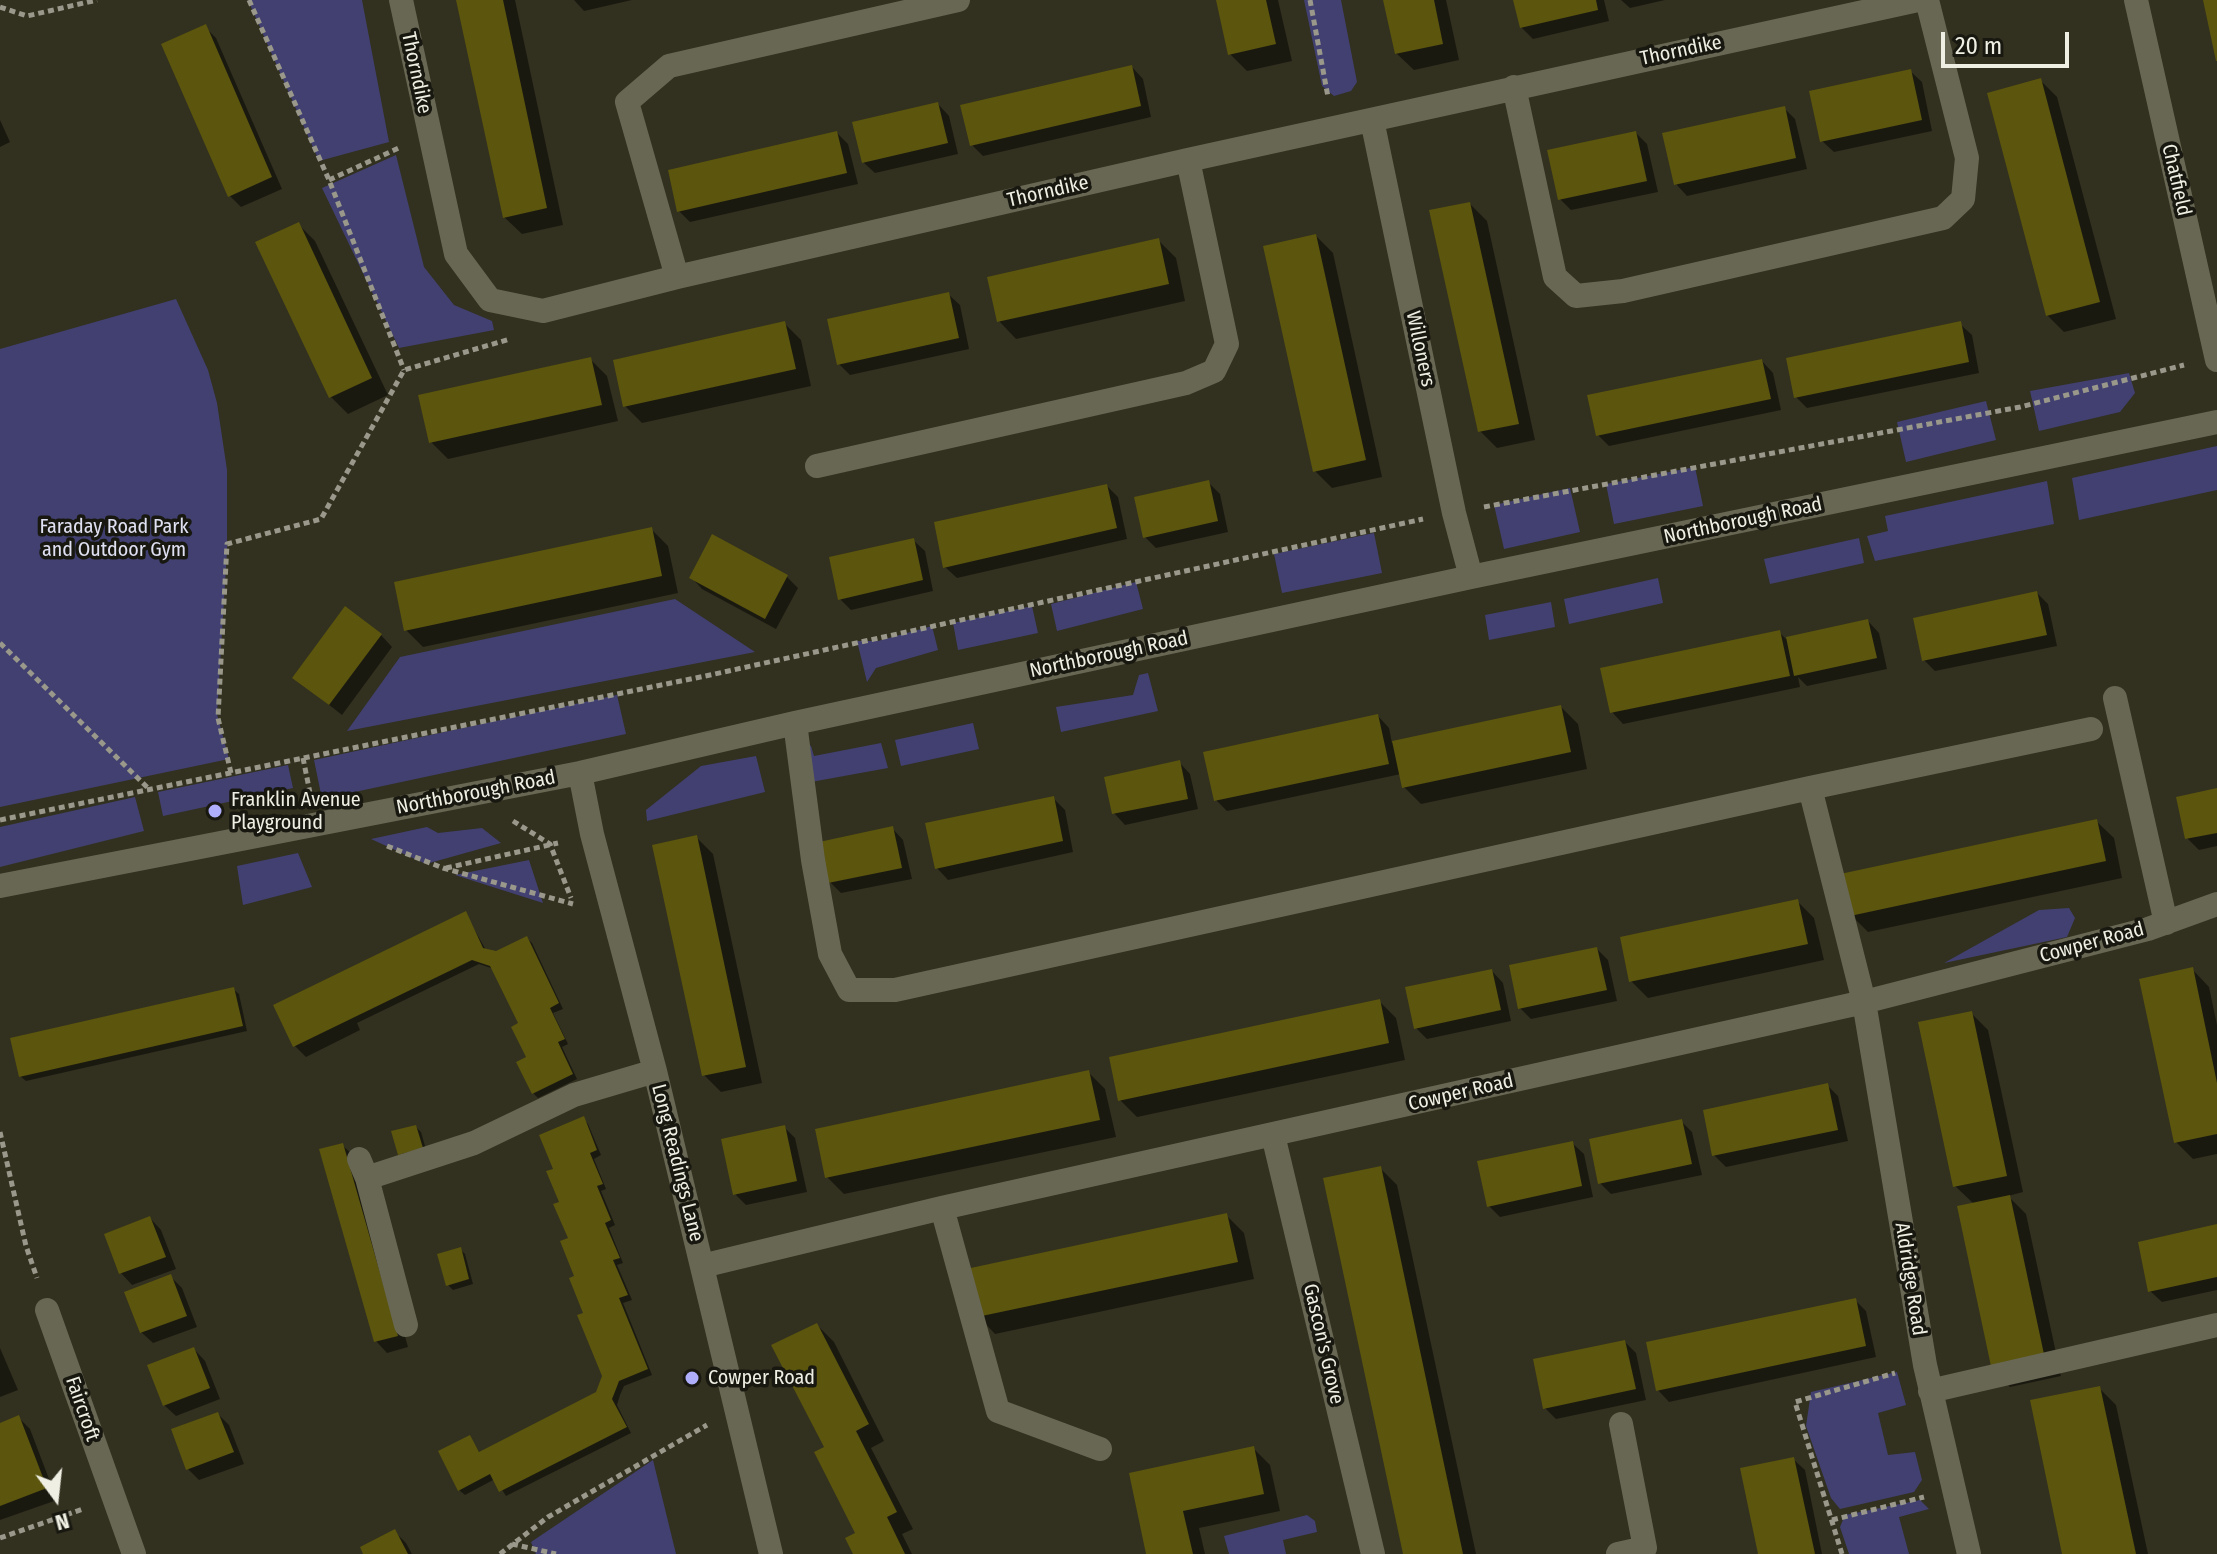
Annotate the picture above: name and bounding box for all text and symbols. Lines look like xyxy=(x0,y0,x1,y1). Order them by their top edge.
scale bar xyxy=(1945,16,2073,66)
street label: Thorndike xyxy=(396,30,436,116)
street label: Thorndike xyxy=(1638,31,1724,71)
text: 20 m xyxy=(1955,32,2002,60)
street label: Chatfield xyxy=(2156,142,2196,218)
street label: Thorndike xyxy=(1005,171,1091,213)
street label: Willoners xyxy=(1400,309,1440,389)
street label: Northborough Road xyxy=(1662,492,1824,550)
park label: Faraday Road Park and Outdoor Gym xyxy=(39,515,189,562)
street label: Northborough Road xyxy=(1028,626,1190,684)
street label: Northborough Road xyxy=(395,766,557,820)
place label: Franklin Avenue Playground xyxy=(231,788,361,835)
marker: Franklin Avenue Playground xyxy=(206,802,224,820)
street label: Cowper Road xyxy=(2037,918,2147,968)
street label: Cowper Road xyxy=(1406,1069,1516,1117)
street label: Long Readings Lane xyxy=(646,1082,708,1244)
street label: Aldridge Road xyxy=(1889,1221,1931,1337)
street label: Gascon's Grove xyxy=(1297,1281,1349,1407)
place label: Cowper Road xyxy=(708,1366,815,1390)
marker: Cowper Road xyxy=(683,1369,701,1387)
street label: Faircroft xyxy=(60,1373,104,1445)
north arrow xyxy=(16,1458,96,1538)
text: N xyxy=(52,1507,72,1536)

